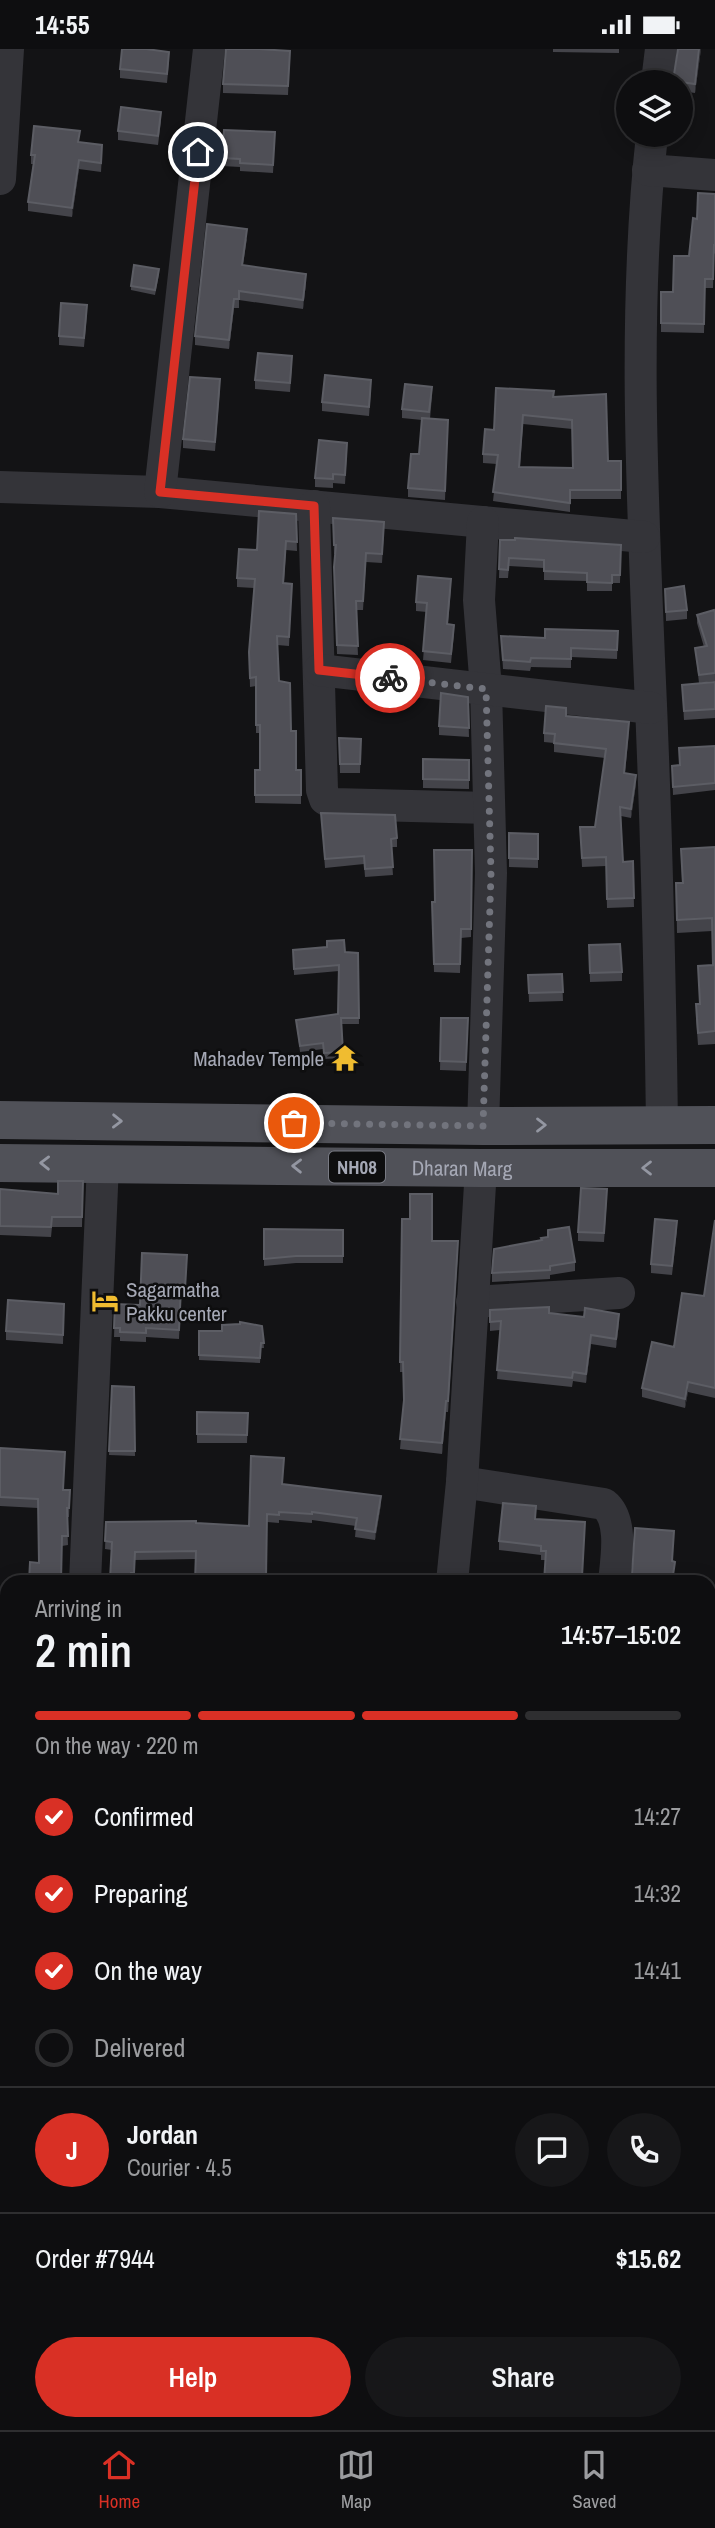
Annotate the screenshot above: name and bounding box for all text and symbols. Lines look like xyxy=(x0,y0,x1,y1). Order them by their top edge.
text: 14:55 xyxy=(35,7,90,42)
map controls xyxy=(616,70,693,147)
button: layers xyxy=(616,70,693,147)
pin xyxy=(168,122,228,182)
icon: home xyxy=(179,133,217,171)
courier xyxy=(355,643,425,713)
icon: bike xyxy=(371,659,409,697)
temple icon: Mahadev Temple xyxy=(330,1043,360,1073)
place label: Mahadev Temple xyxy=(193,1044,324,1073)
pin xyxy=(264,1093,324,1153)
icon: bag xyxy=(275,1104,313,1142)
one-way arrow xyxy=(112,1113,123,1129)
one-way arrow xyxy=(536,1117,546,1133)
road number: NH08 xyxy=(329,1151,385,1183)
street label: Dharan Marg xyxy=(412,1153,513,1183)
one-way arrow xyxy=(39,1155,50,1171)
one-way arrow xyxy=(291,1158,302,1174)
one-way arrow xyxy=(641,1160,652,1176)
place label: Sagarmatha Pakku center xyxy=(126,1275,227,1328)
hotel icon: Sagarmatha Pakku center xyxy=(90,1286,120,1316)
text: Arriving in xyxy=(35,1593,122,1624)
text: 14:57–15:02 xyxy=(561,1617,681,1652)
text: 2 min xyxy=(35,1619,132,1681)
text: On the way · 220 m xyxy=(35,1730,199,1761)
icon: check xyxy=(35,1798,73,1836)
text: Confirmed xyxy=(94,1799,194,1834)
text: 14:27 xyxy=(634,1801,681,1832)
icon: check xyxy=(35,1875,73,1913)
text: Preparing xyxy=(94,1876,188,1911)
text: 14:32 xyxy=(634,1878,681,1909)
icon: check xyxy=(35,1952,73,1990)
text: On the way xyxy=(94,1953,202,1988)
text: 14:41 xyxy=(634,1955,681,1986)
text: Delivered xyxy=(94,2030,185,2065)
button: chat xyxy=(515,2113,589,2187)
button: phone xyxy=(607,2113,681,2187)
text: Jordan xyxy=(127,2117,198,2152)
text: J xyxy=(66,2133,78,2168)
text: Courier · 4.5 xyxy=(127,2152,232,2183)
text: Order #7944 xyxy=(35,2241,155,2276)
text: $15.62 xyxy=(616,2241,681,2276)
button: Help xyxy=(35,2337,351,2417)
button: Share xyxy=(365,2337,681,2417)
tab: Home xyxy=(99,2446,140,2514)
tab: Map xyxy=(337,2446,375,2514)
tab: Saved xyxy=(572,2446,616,2514)

